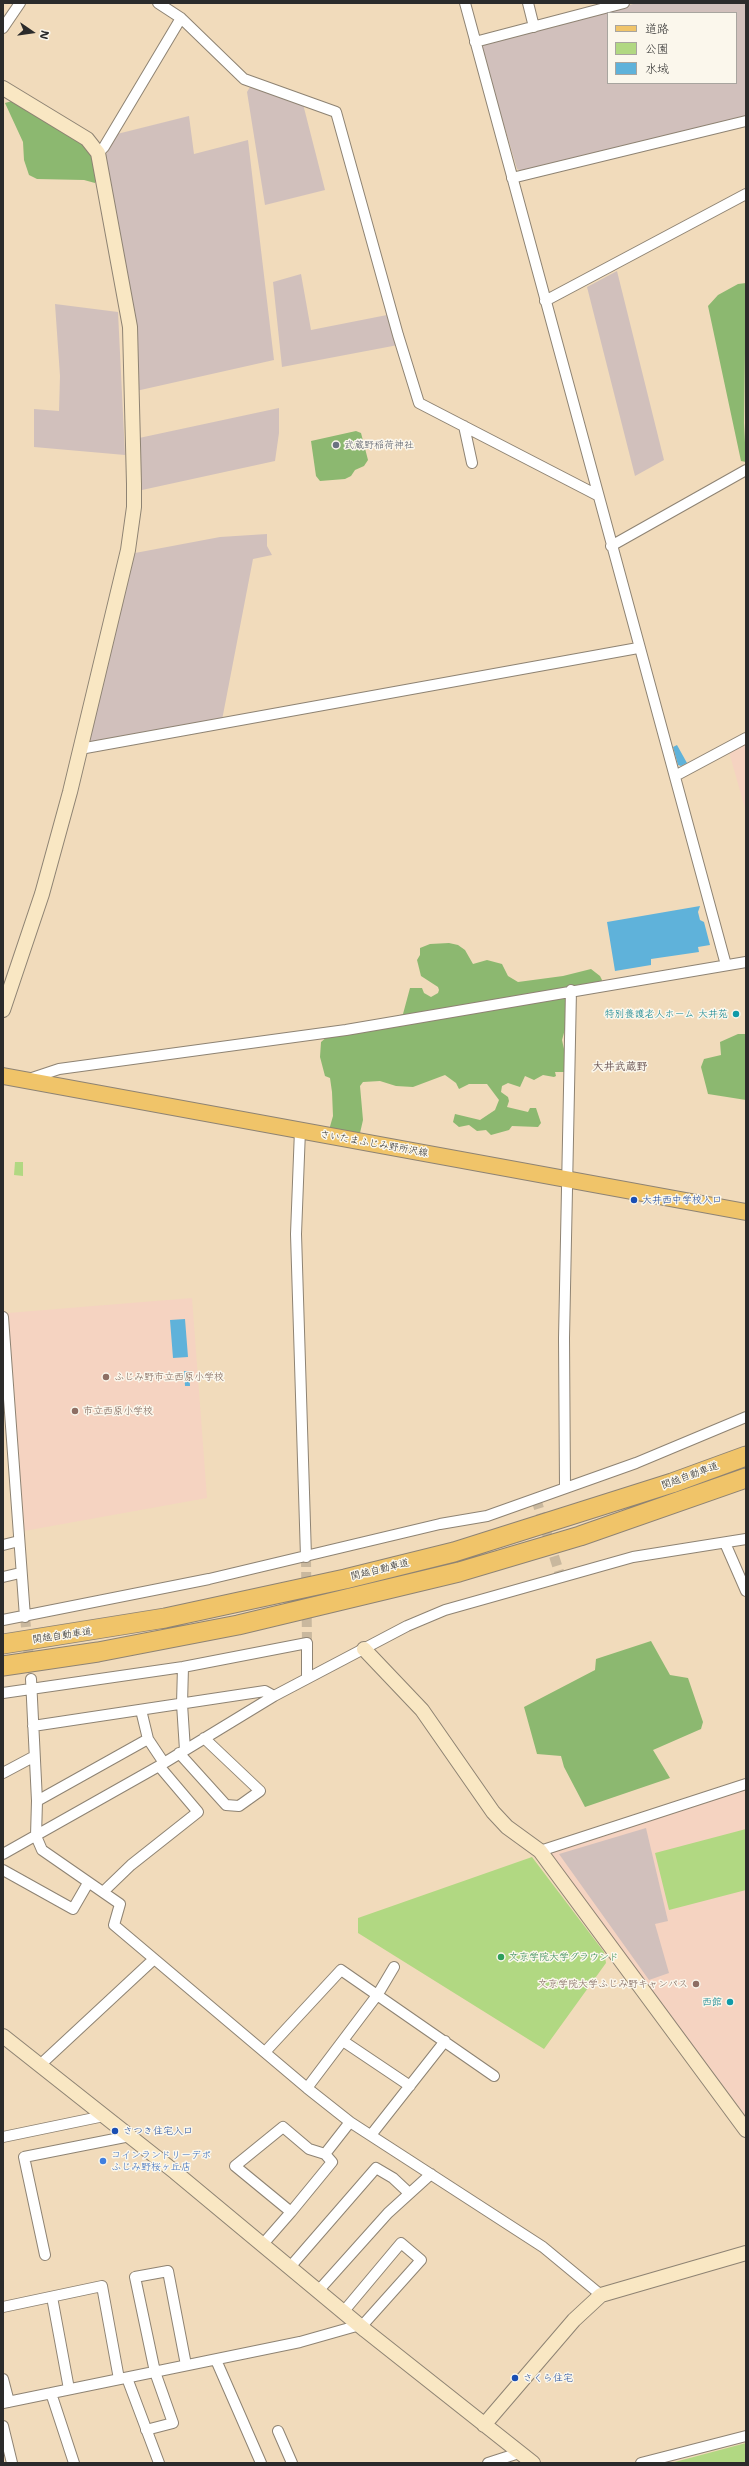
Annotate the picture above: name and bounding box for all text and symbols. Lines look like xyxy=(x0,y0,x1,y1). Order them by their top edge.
north arrow xyxy=(12,12,52,52)
legend xyxy=(607,12,737,84)
text: 道路 xyxy=(645,21,669,37)
text: N xyxy=(36,29,52,41)
text: 公園 xyxy=(645,41,669,57)
text: 水域 xyxy=(645,61,669,77)
place label: 武蔵野稲荷神社 xyxy=(344,439,414,451)
marker: 武蔵野稲荷神社 xyxy=(331,440,341,450)
place label: 特別養護老人ホーム 大井苑 xyxy=(605,1008,728,1020)
marker: 特別養護老人ホーム 大井苑 xyxy=(731,1009,741,1019)
district label: 大井武蔵野 xyxy=(593,1060,647,1074)
street label: さいたまふじみ野所沢線 xyxy=(319,1129,429,1159)
place label: 大井西中学校入口 xyxy=(642,1194,722,1206)
marker: 大井西中学校入口 xyxy=(629,1195,639,1205)
place label: ふじみ野市立西原小学校 xyxy=(114,1371,224,1383)
marker: ふじみ野市立西原小学校 xyxy=(101,1372,111,1382)
place label: 市立西原小学校 xyxy=(83,1405,153,1417)
marker: 市立西原小学校 xyxy=(70,1406,80,1416)
street label: 関越自動車道 xyxy=(660,1460,720,1492)
street label: 関越自動車道 xyxy=(349,1557,411,1583)
street label: 関越自動車道 xyxy=(31,1626,93,1646)
place label: 文京学院大学グラウンド xyxy=(509,1951,619,1963)
marker: 文京学院大学グラウンド xyxy=(496,1952,506,1962)
place label: 文京学院大学ふじみ野キャンパス xyxy=(538,1978,688,1990)
marker: 文京学院大学ふじみ野キャンパス xyxy=(691,1979,701,1989)
place label: 西館 xyxy=(702,1996,722,2008)
marker: 西館 xyxy=(725,1997,735,2007)
place label: さつき住宅入口 xyxy=(123,2125,193,2137)
marker: さつき住宅入口 xyxy=(110,2126,120,2136)
place label: コインランドリーデポ ふじみ野桜ヶ丘店 xyxy=(111,2149,211,2172)
marker: コインランドリーデポ ふじみ野桜ヶ丘店 xyxy=(98,2156,108,2166)
place label: さくら住宅 xyxy=(523,2372,573,2384)
marker: さくら住宅 xyxy=(510,2373,520,2383)

